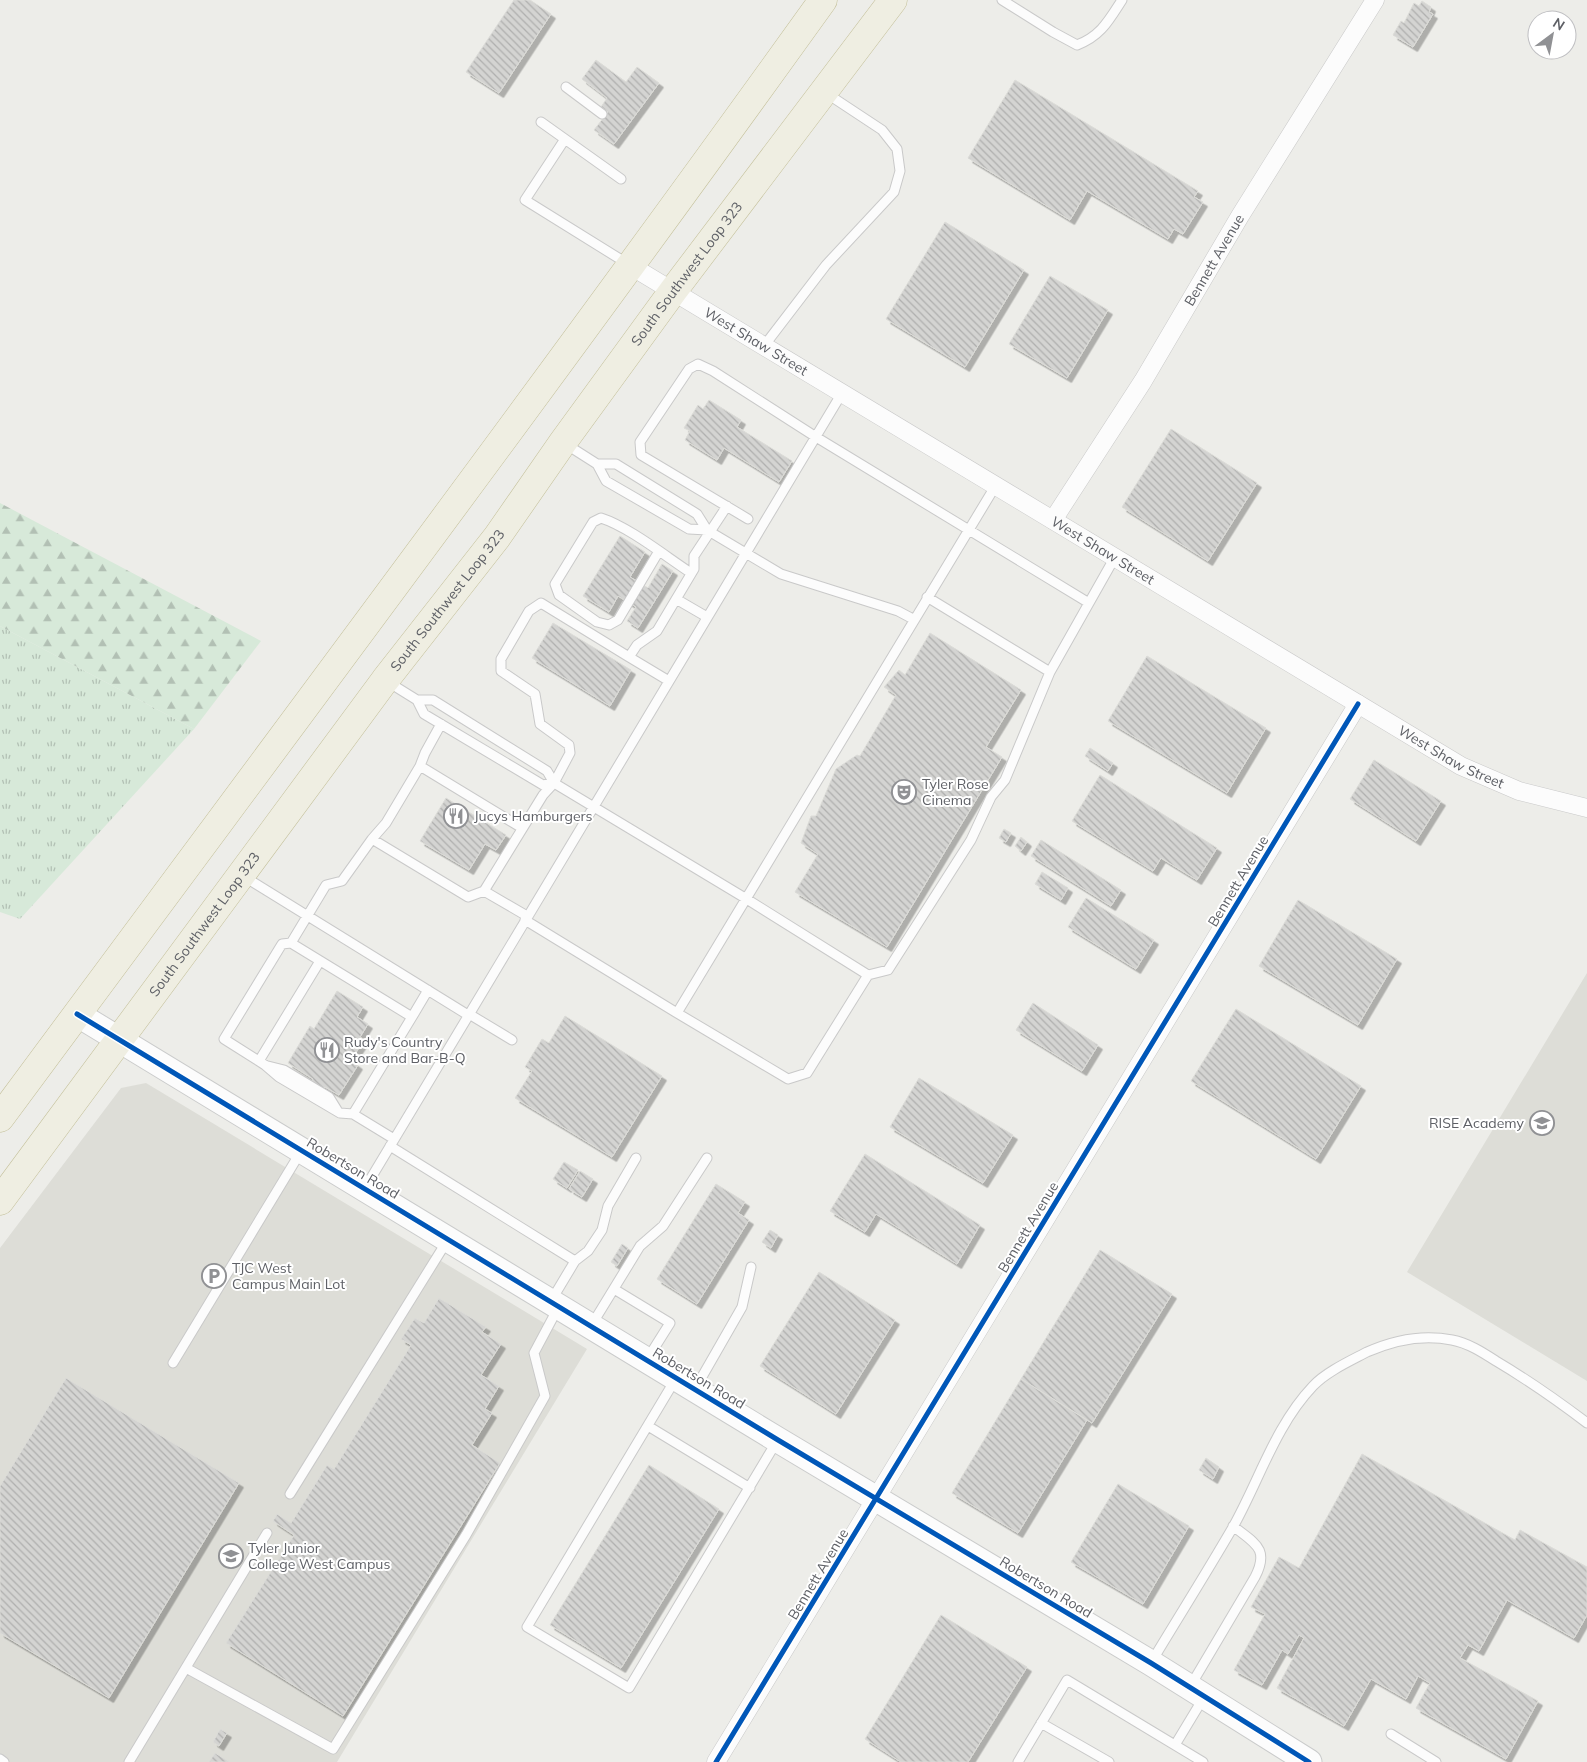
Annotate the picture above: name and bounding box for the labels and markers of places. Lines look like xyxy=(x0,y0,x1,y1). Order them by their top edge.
place label: Tyler Rose Cinema xyxy=(922,775,989,809)
theatre icon: Tyler Rose Cinema xyxy=(891,779,917,805)
restaurant icon: Jucys Hamburgers xyxy=(443,803,469,829)
place label: Jucys Hamburgers xyxy=(474,807,593,825)
place label: Rudy's Country Store and Bar-B-Q xyxy=(344,1033,465,1067)
restaurant icon: Rudy's Country Store and Bar-B-Q xyxy=(314,1037,340,1063)
school or university icon: RISE Academy xyxy=(1529,1110,1555,1136)
place label: RISE Academy xyxy=(1429,1114,1525,1132)
place label: TJC West Campus Main Lot xyxy=(232,1259,345,1293)
parking icon: TJC West Campus Main Lot xyxy=(201,1263,227,1289)
place label: Tyler Junior College West Campus xyxy=(248,1539,390,1573)
school or university icon: Tyler Junior College West Campus xyxy=(218,1543,244,1569)

